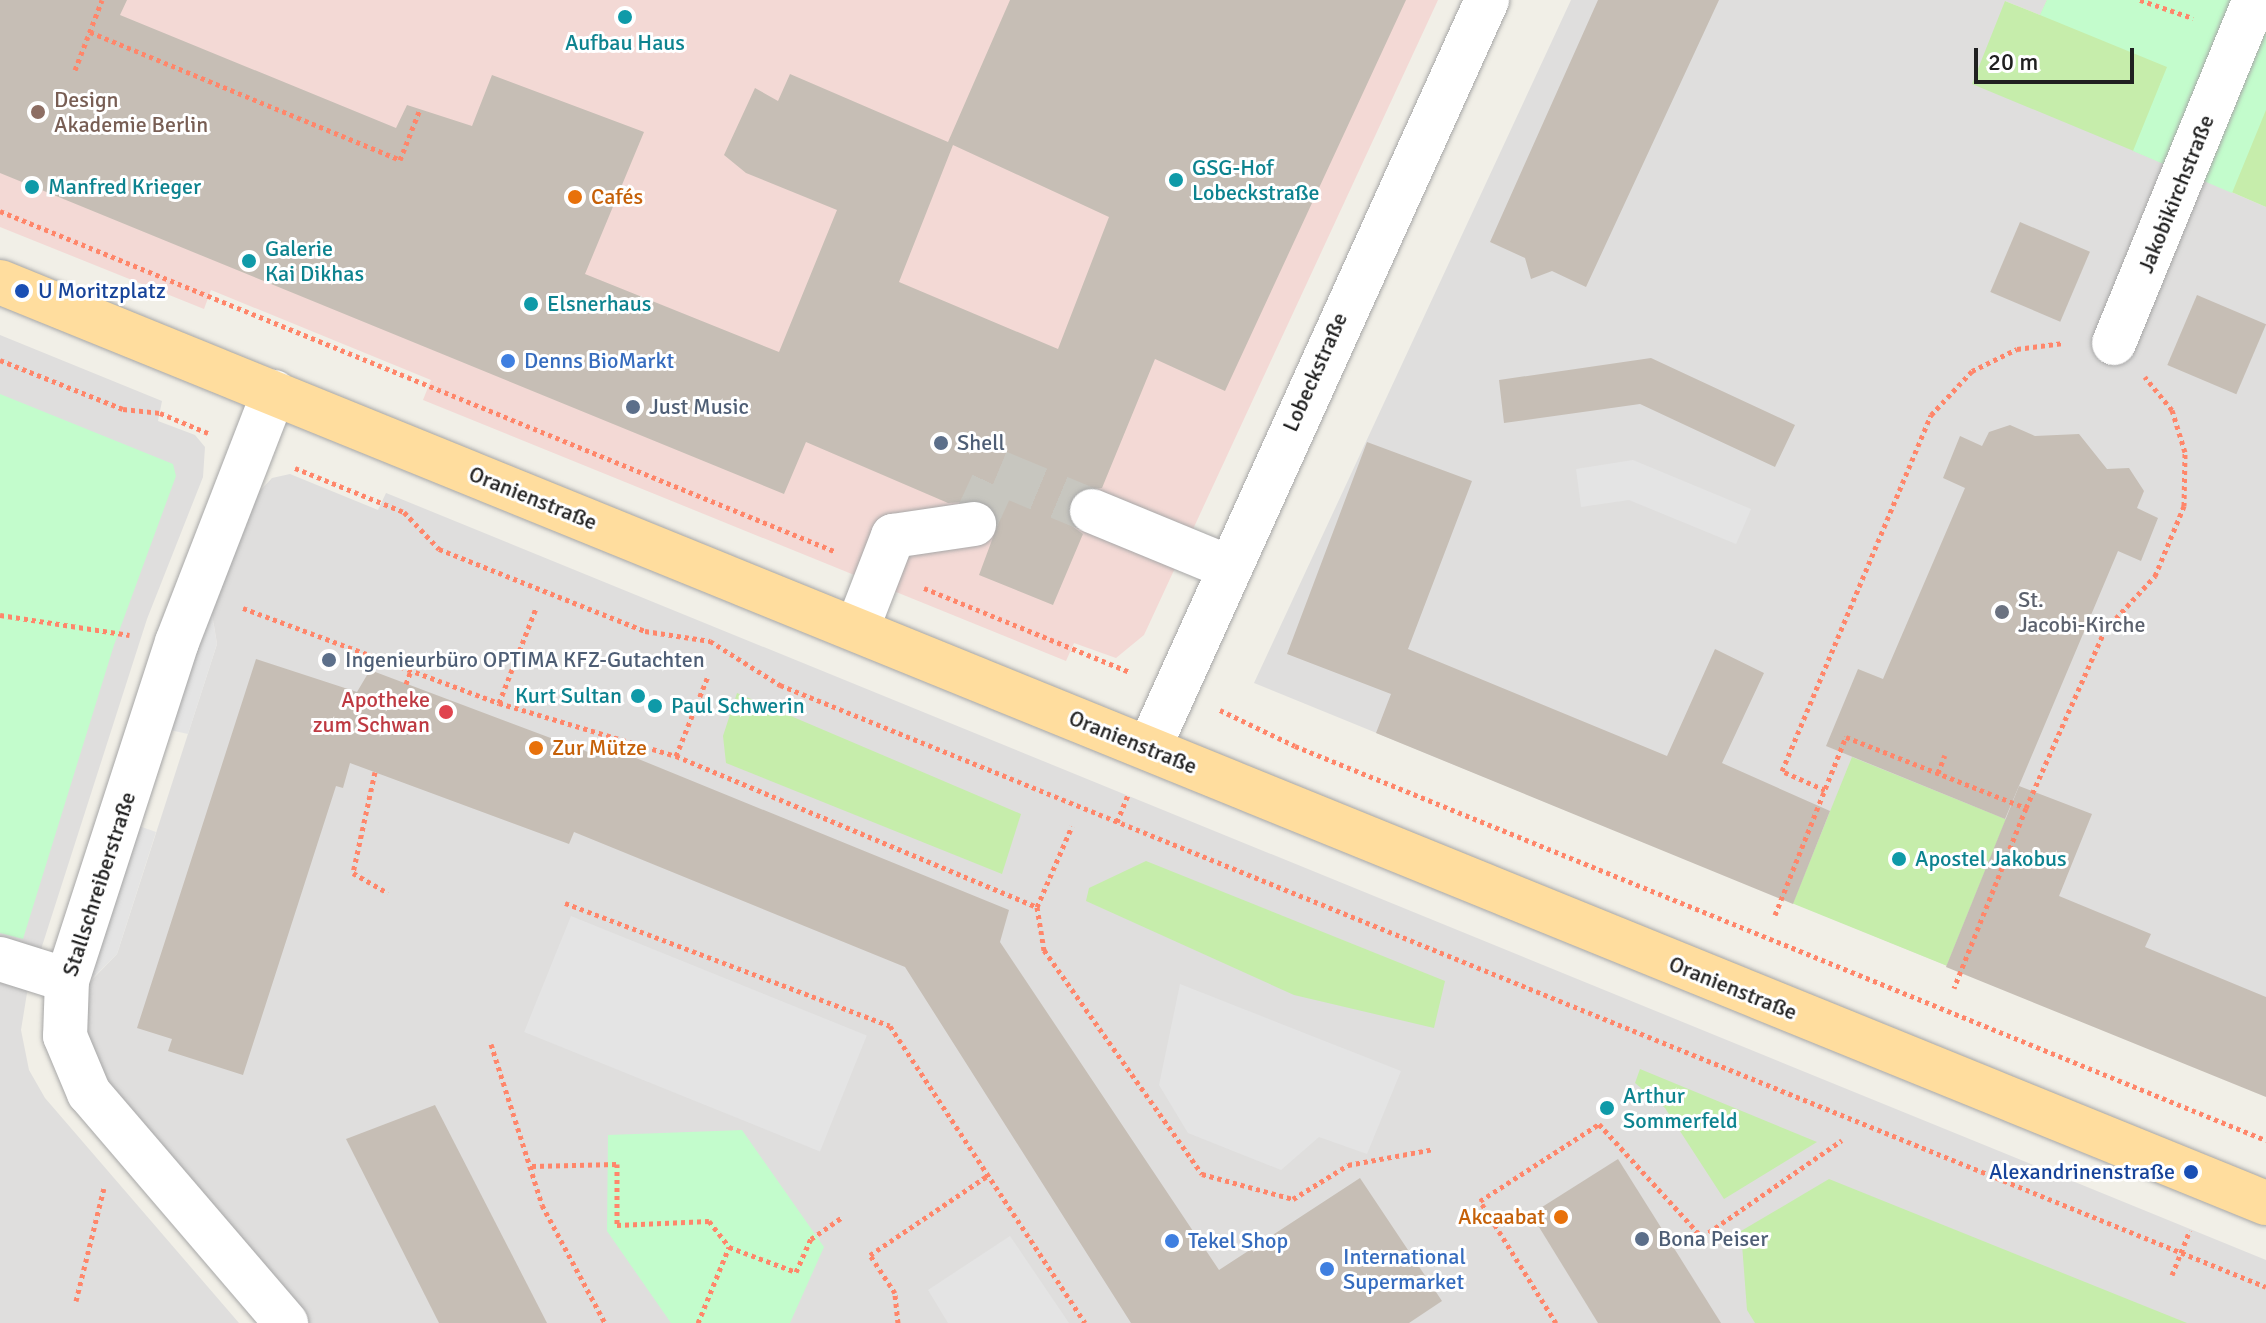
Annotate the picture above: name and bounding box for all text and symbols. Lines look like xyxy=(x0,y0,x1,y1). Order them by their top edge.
marker: Aufbau Haus xyxy=(616,8,634,26)
place label: Aufbau Haus xyxy=(565,30,685,56)
scale bar xyxy=(1978,32,2138,82)
text: 20 m xyxy=(1988,47,2038,77)
place label: Design Akademie Berlin xyxy=(54,86,208,138)
marker: Design Akademie Berlin xyxy=(29,103,47,121)
street label: Jakobikirchstraße xyxy=(2132,111,2220,277)
place label: GSG-Hof Lobeckstraße xyxy=(1192,154,1320,206)
marker: GSG-Hof Lobeckstraße xyxy=(1167,171,1185,189)
place label: Manfred Krieger xyxy=(48,174,201,200)
marker: Manfred Krieger xyxy=(23,178,41,196)
place label: Cafés xyxy=(591,184,643,210)
marker: Cafés xyxy=(566,188,584,206)
place label: Galerie Kai Dikhas xyxy=(265,235,364,286)
marker: Galerie Kai Dikhas xyxy=(240,252,258,270)
place label: U Moritzplatz xyxy=(38,278,166,304)
marker: U Moritzplatz xyxy=(13,282,31,300)
place label: Elsnerhaus xyxy=(547,291,651,317)
marker: Elsnerhaus xyxy=(522,295,540,313)
street label: Lobeckstraße xyxy=(1277,308,1353,436)
place label: Denns BioMarkt xyxy=(524,348,674,374)
marker: Denns BioMarkt xyxy=(499,352,517,370)
place label: Just Music xyxy=(649,394,749,420)
marker: Just Music xyxy=(624,398,642,416)
place label: Shell xyxy=(957,430,1005,456)
marker: Shell xyxy=(932,434,950,452)
street label: Oranienstraße xyxy=(465,460,601,536)
place label: St. Jacobi-Kirche xyxy=(2018,586,2145,638)
marker: St. Jacobi-Kirche xyxy=(1993,603,2011,621)
place label: Ingenieurbüro OPTIMA KFZ-Gutachten xyxy=(345,647,705,673)
marker: Ingenieurbüro OPTIMA KFZ-Gutachten xyxy=(320,651,338,669)
place label: Kurt Sultan xyxy=(515,683,622,709)
place label: Apotheke zum Schwan xyxy=(313,686,430,738)
marker: Kurt Sultan xyxy=(629,687,647,705)
place label: Paul Schwerin xyxy=(671,693,805,719)
marker: Paul Schwerin xyxy=(646,697,664,715)
marker: Apotheke zum Schwan xyxy=(437,703,455,721)
street label: Oranienstraße xyxy=(1065,704,1201,780)
place label: Zur Mütze xyxy=(552,735,647,761)
marker: Zur Mütze xyxy=(527,739,545,757)
street label: Stallschreiberstraße xyxy=(57,788,141,980)
place label: Apostel Jakobus xyxy=(1915,846,2067,872)
marker: Apostel Jakobus xyxy=(1890,850,1908,868)
street label: Oranienstraße xyxy=(1665,950,1801,1026)
place label: Arthur Sommerfeld xyxy=(1623,1082,1738,1134)
marker: Arthur Sommerfeld xyxy=(1598,1099,1616,1117)
place label: Alexandrinenstraße xyxy=(1989,1159,2175,1185)
marker: Alexandrinenstraße xyxy=(2182,1163,2200,1181)
place label: Akcaabat xyxy=(1458,1204,1545,1230)
marker: Akcaabat xyxy=(1552,1208,1570,1226)
place label: Bona Peiser xyxy=(1658,1226,1768,1252)
place label: Tekel Shop xyxy=(1188,1228,1288,1254)
marker: Bona Peiser xyxy=(1633,1230,1651,1248)
marker: Tekel Shop xyxy=(1163,1232,1181,1250)
place label: International Supermarket xyxy=(1343,1243,1466,1294)
marker: International Supermarket xyxy=(1318,1260,1336,1278)

